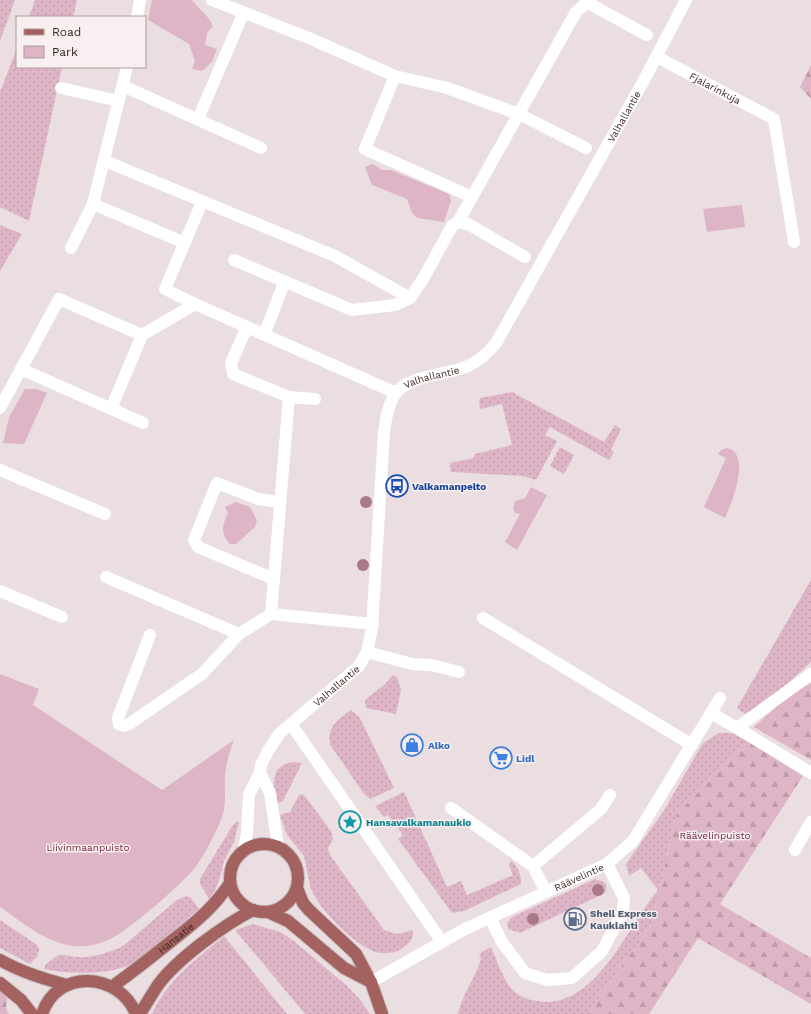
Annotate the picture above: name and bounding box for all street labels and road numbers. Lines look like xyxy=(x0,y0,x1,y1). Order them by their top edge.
street label: Fjalarinkuja xyxy=(688,70,743,107)
street label: Valhallantie xyxy=(605,89,643,144)
street label: Valhallantie xyxy=(402,364,461,391)
street label: Valhallantie xyxy=(311,663,362,708)
street label: Räävelintie xyxy=(552,861,606,894)
street label: Hansatie xyxy=(156,920,196,956)

